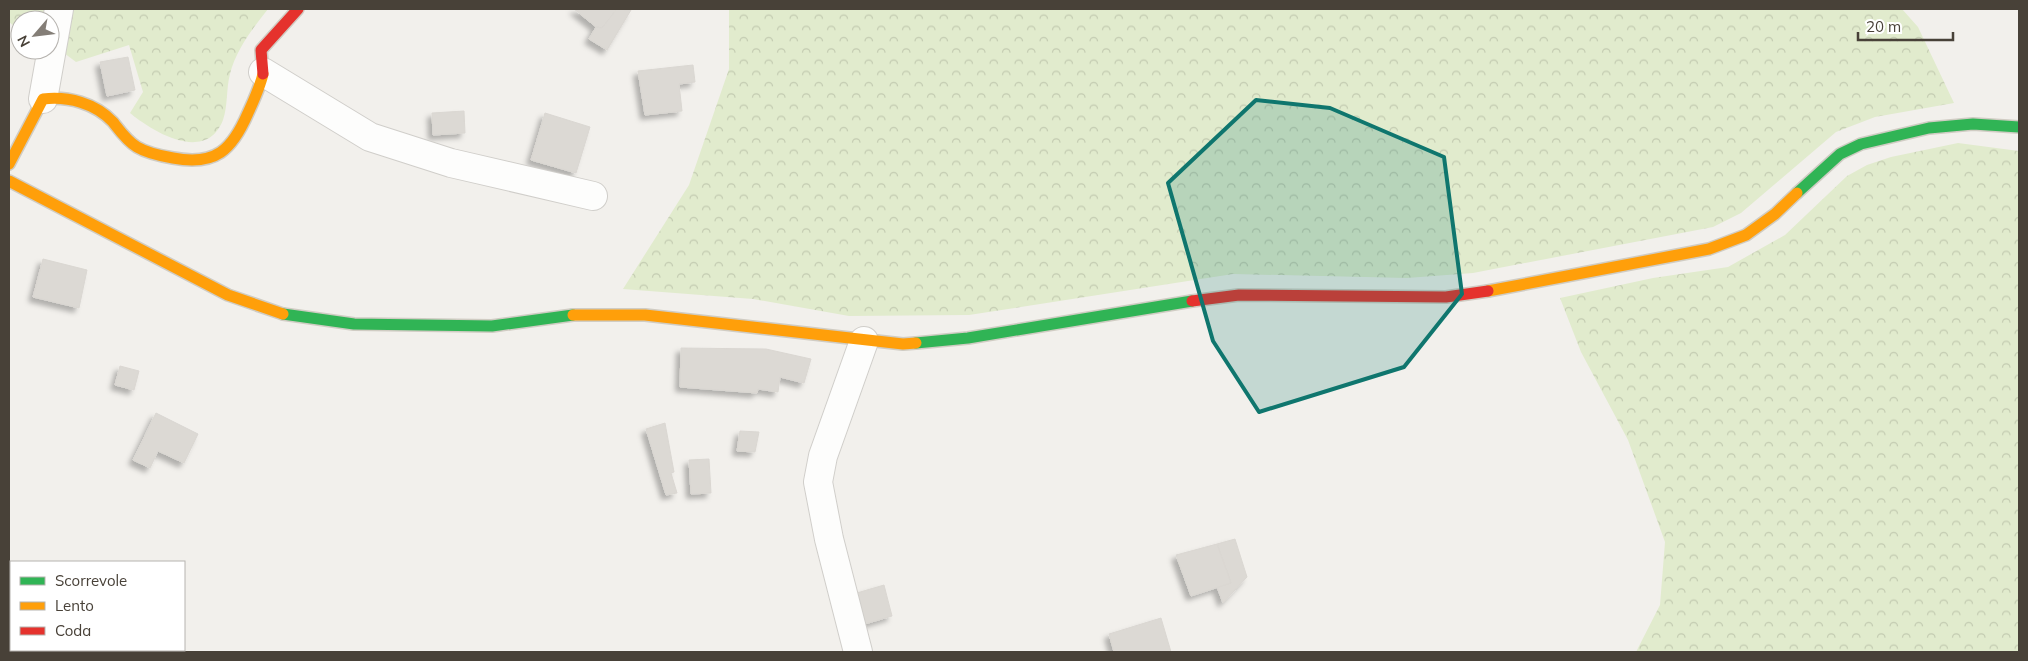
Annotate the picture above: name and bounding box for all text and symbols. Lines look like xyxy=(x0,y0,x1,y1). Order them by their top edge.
north arrow xyxy=(10,10,60,60)
scale bar xyxy=(1858,10,1953,42)
text: 20 m xyxy=(1866,17,1901,36)
text: N xyxy=(13,32,34,50)
legend xyxy=(10,561,185,651)
text: Scorrevole xyxy=(55,571,127,590)
text: Lento xyxy=(55,596,94,615)
text: Coda xyxy=(55,621,91,640)

